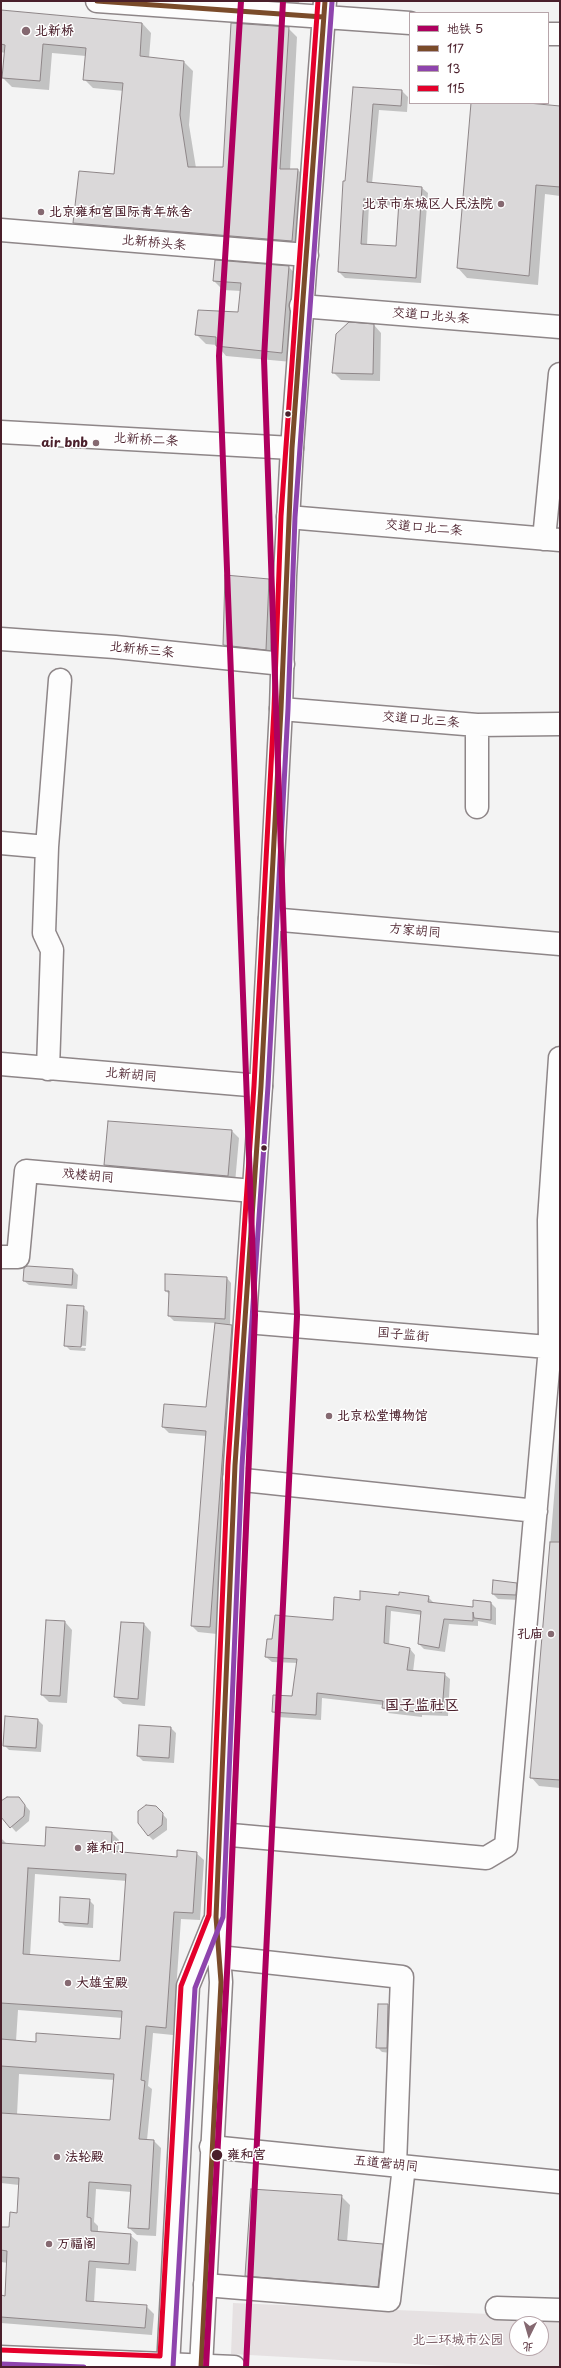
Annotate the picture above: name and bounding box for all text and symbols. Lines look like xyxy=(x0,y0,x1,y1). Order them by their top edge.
legend xyxy=(409,12,549,104)
text: 地铁 5 xyxy=(447,19,483,37)
place label: 北新桥 xyxy=(35,23,74,39)
marker: 北新桥 xyxy=(20,25,32,37)
text: 117 xyxy=(447,39,464,57)
text: 13 xyxy=(447,59,460,77)
text: 115 xyxy=(447,79,465,97)
place label: 北京市东城区人民法院 xyxy=(363,196,493,212)
marker: 北京市东城区人民法院 xyxy=(496,199,506,209)
place label: 北京雍和宫国际青年旅舍 xyxy=(49,204,192,220)
marker: 北京雍和宫国际青年旅舍 xyxy=(36,207,46,217)
street label: 北新桥头条 xyxy=(121,232,187,254)
street label: 交道口北头条 xyxy=(391,305,471,327)
unlabelled marker xyxy=(283,409,293,419)
street label: 北新桥二条 xyxy=(113,431,179,449)
place label: air bnb xyxy=(41,435,88,451)
marker: air bnb xyxy=(91,438,101,448)
street label: 交道口北二条 xyxy=(384,517,464,539)
street label: 北新桥三条 xyxy=(109,639,175,661)
street label: 交道口北三条 xyxy=(381,709,461,731)
street label: 方家胡同 xyxy=(388,921,442,941)
street label: 北新胡同 xyxy=(104,1065,158,1085)
unlabelled marker xyxy=(259,1143,269,1153)
street label: 戏楼胡同 xyxy=(61,1166,115,1186)
street label: 国子监街 xyxy=(376,1325,430,1345)
place label: 北京松堂博物馆 xyxy=(337,1408,428,1424)
marker: 北京松堂博物馆 xyxy=(324,1411,334,1421)
place label: 孔庙 xyxy=(517,1626,543,1642)
marker: 孔庙 xyxy=(546,1629,556,1639)
district label: 国子监社区 xyxy=(385,1697,459,1715)
place label: 雍和门 xyxy=(86,1840,125,1856)
marker: 雍和门 xyxy=(73,1843,83,1853)
place label: 大雄宝殿 xyxy=(76,1975,128,1991)
marker: 大雄宝殿 xyxy=(63,1978,73,1988)
place label: 雍和宫 xyxy=(227,2147,266,2163)
marker: 雍和宫 xyxy=(210,2148,224,2162)
place label: 法轮殿 xyxy=(65,2149,104,2165)
marker: 法轮殿 xyxy=(52,2152,62,2162)
street label: 五道营胡同 xyxy=(353,2153,419,2175)
place label: 万福阁 xyxy=(57,2236,96,2252)
marker: 万福阁 xyxy=(44,2239,54,2249)
north arrow xyxy=(509,2316,549,2356)
park label: 北二环城市公园 xyxy=(413,2332,503,2348)
text: 北 xyxy=(522,2339,534,2356)

